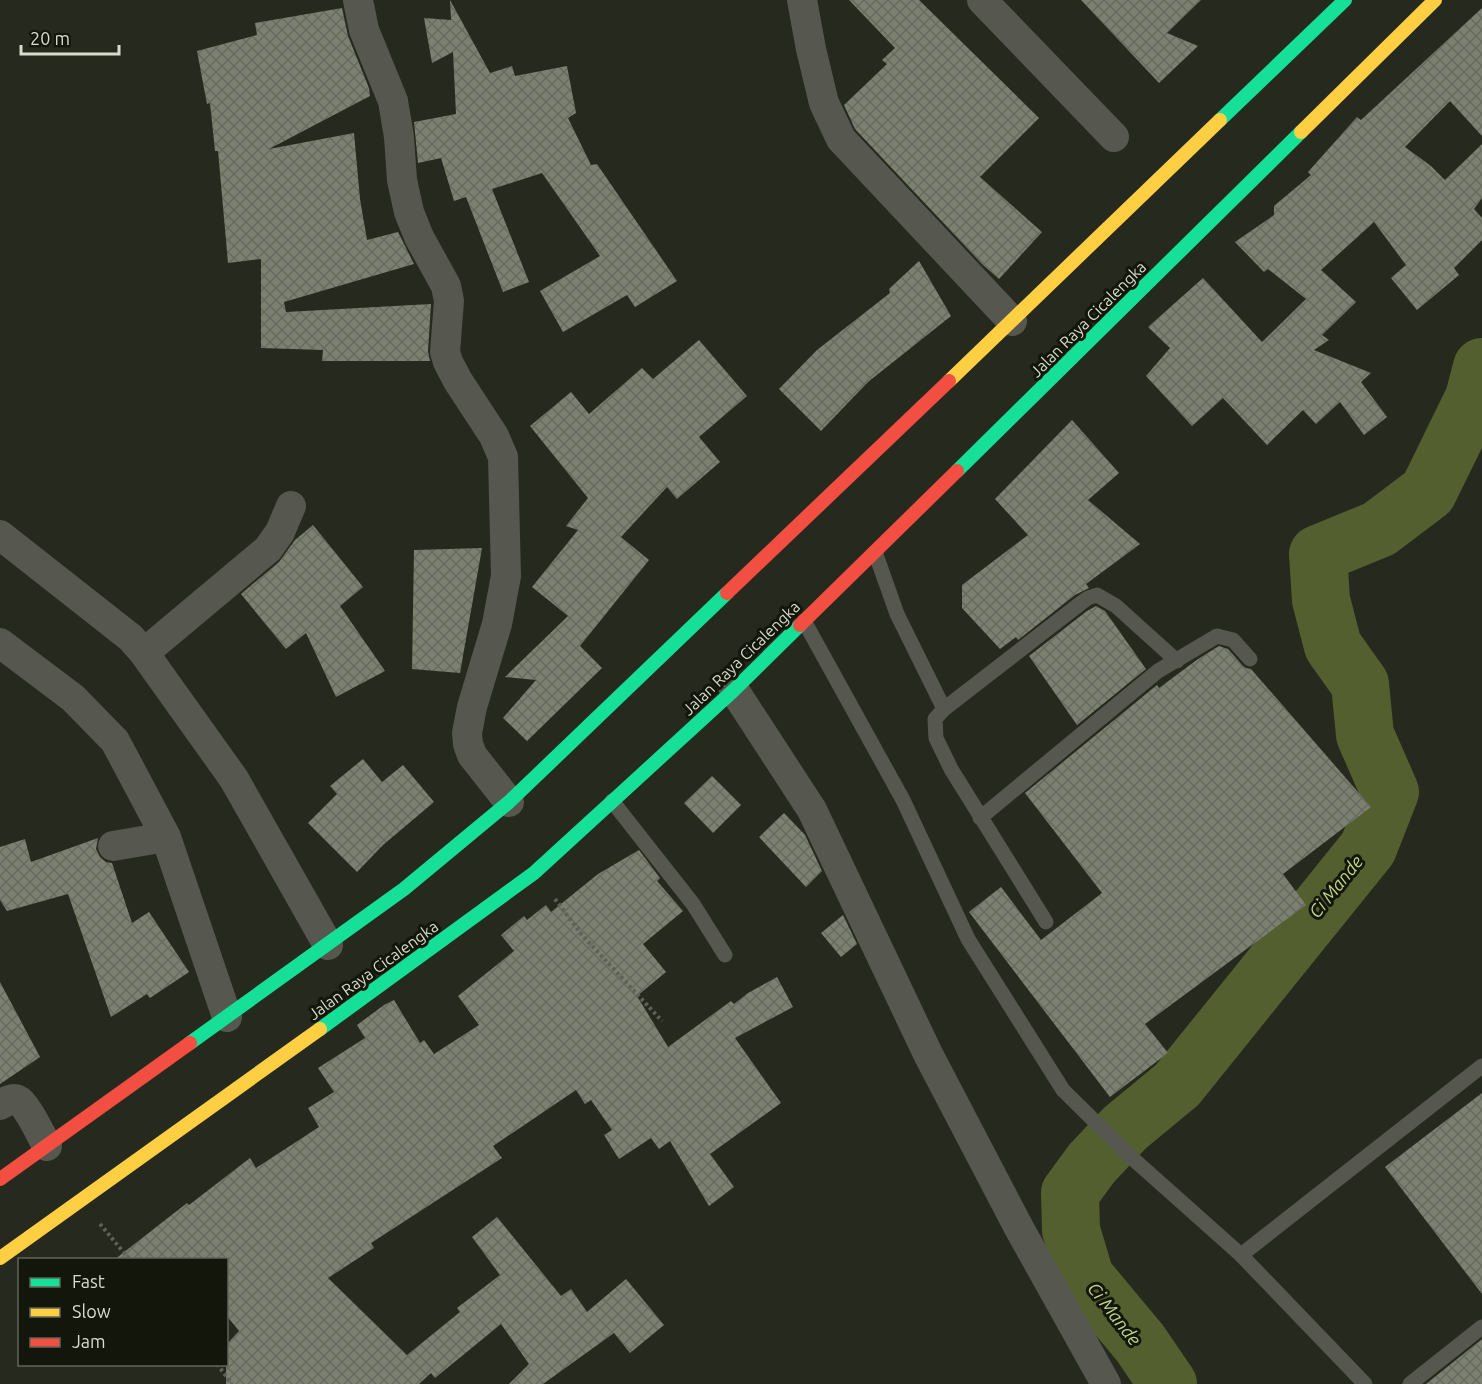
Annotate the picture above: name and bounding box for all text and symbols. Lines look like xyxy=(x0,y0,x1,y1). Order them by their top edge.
scale bar xyxy=(21,18,118,56)
text: 20 m xyxy=(30,28,70,48)
street label: Jalan Raya Cicalengka xyxy=(1026,257,1150,381)
street label: Jalan Raya Cicalengka xyxy=(679,597,803,719)
water label: Ci Mande xyxy=(1304,851,1366,921)
street label: Jalan Raya Cicalengka xyxy=(305,917,441,1023)
legend xyxy=(18,1258,228,1366)
text: Fast xyxy=(72,1271,105,1291)
water label: Ci Mande xyxy=(1084,1278,1145,1349)
text: Slow xyxy=(72,1301,111,1321)
text: Jam xyxy=(72,1331,106,1351)

